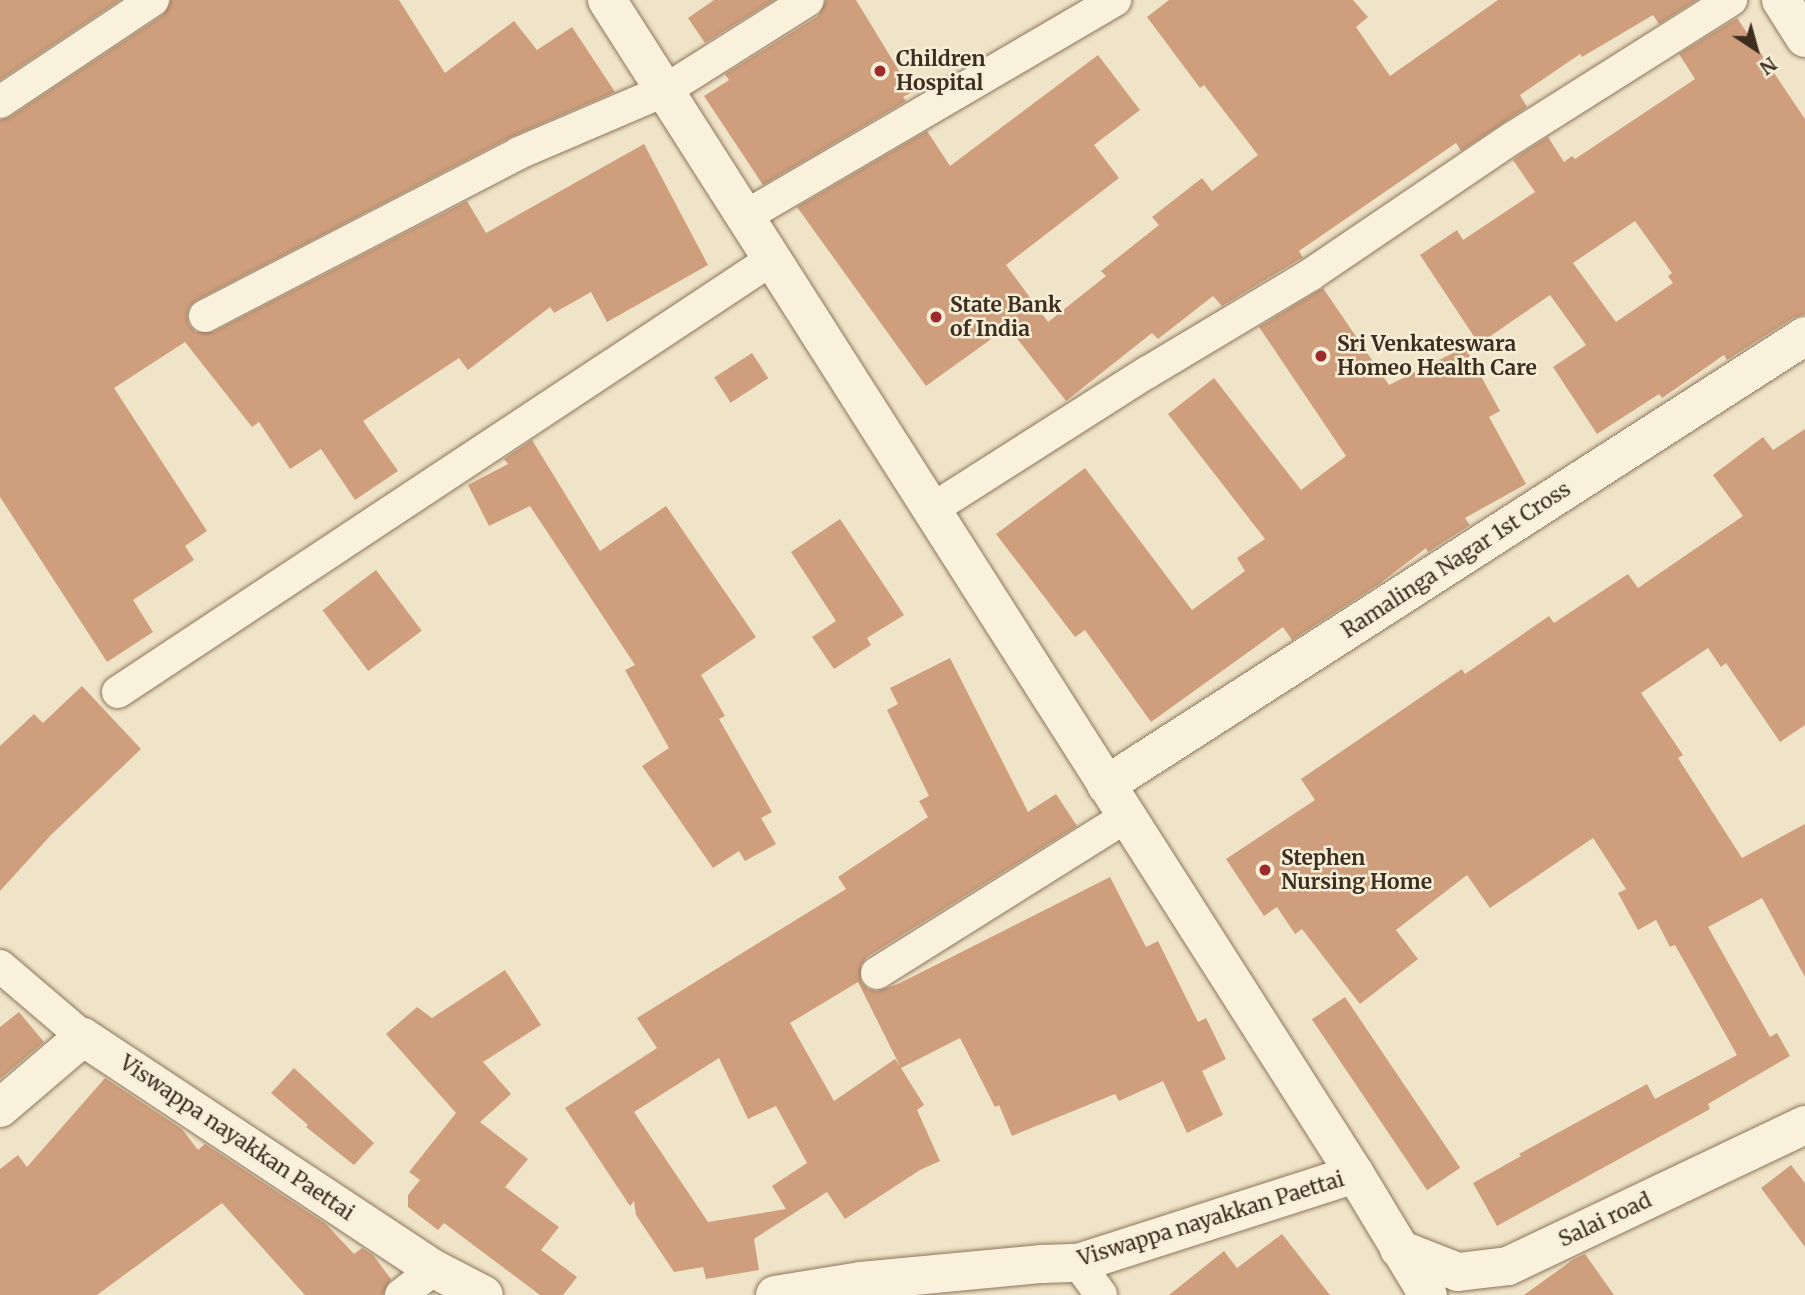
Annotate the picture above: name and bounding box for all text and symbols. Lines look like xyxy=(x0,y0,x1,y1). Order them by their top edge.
north arrow xyxy=(1721,14,1791,84)
place label: Children Hospital xyxy=(896,46,986,96)
text: N xyxy=(1755,52,1781,80)
marker: Children Hospital xyxy=(870,61,890,81)
place label: State Bank of India xyxy=(950,292,1062,342)
marker: State Bank of India xyxy=(928,309,944,325)
place label: Sri Venkateswara Homeo Health Care xyxy=(1337,331,1537,381)
marker: Sri Venkateswara Homeo Health Care xyxy=(1311,346,1331,366)
street label: Ramalinga Nagar 1st Cross xyxy=(1337,477,1575,643)
place label: Stephen Nursing Home xyxy=(1281,845,1432,895)
marker: Stephen Nursing Home xyxy=(1255,860,1275,880)
street label: Viswappa nayakkan Paettai xyxy=(115,1050,359,1226)
street label: Viswappa nayakkan Paettai xyxy=(1075,1166,1347,1272)
street label: Salai road xyxy=(1555,1188,1655,1252)

